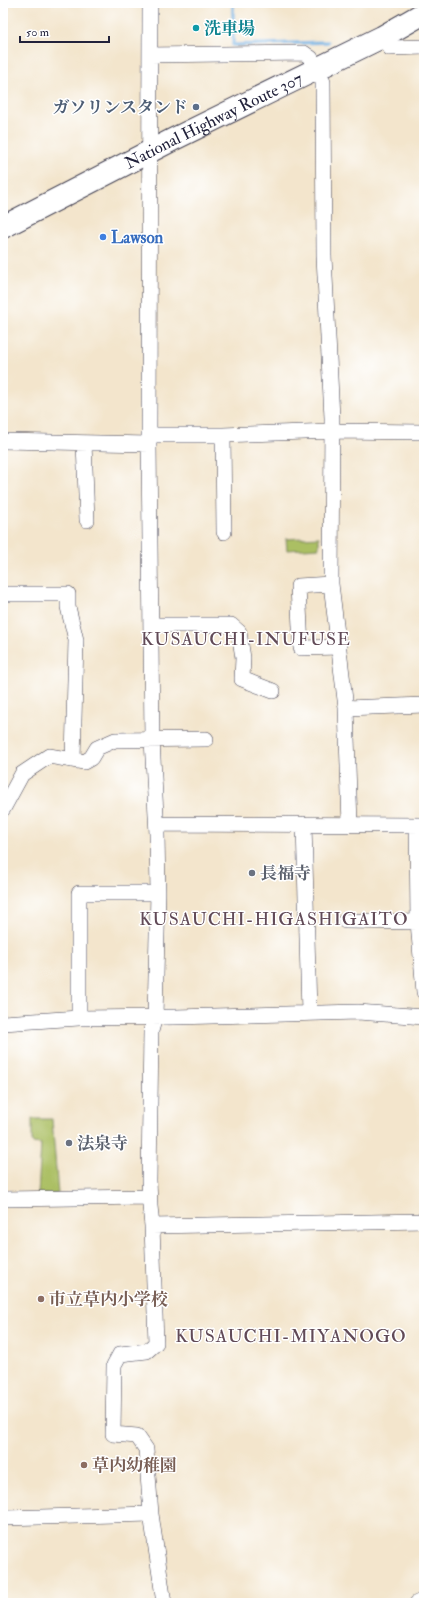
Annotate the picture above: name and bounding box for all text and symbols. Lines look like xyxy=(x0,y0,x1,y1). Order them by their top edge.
scale bar xyxy=(20,18,109,44)
place label: 洗車場 xyxy=(204,18,255,39)
marker: 洗車場 xyxy=(191,23,201,33)
text: 50 m xyxy=(26,25,50,40)
street label: National Highway Route 307 xyxy=(121,67,306,173)
place label: ガソリンスタンド xyxy=(53,97,188,118)
marker: ガソリンスタンド xyxy=(191,102,201,112)
place label: Lawson xyxy=(111,227,164,248)
marker: Lawson xyxy=(98,232,108,242)
district label: KUSAUCHI-INUFUSE xyxy=(141,628,351,651)
place label: 長福寺 xyxy=(260,863,311,884)
marker: 長福寺 xyxy=(247,868,257,878)
district label: KUSAUCHI-HIGASHIGAITO xyxy=(139,908,409,931)
place label: 法泉寺 xyxy=(77,1133,128,1154)
marker: 法泉寺 xyxy=(64,1138,74,1148)
place label: 市立草内小学校 xyxy=(49,1289,168,1310)
marker: 市立草内小学校 xyxy=(36,1294,46,1304)
district label: KUSAUCHI-MIYANOGO xyxy=(175,1325,407,1348)
place label: 草内幼稚園 xyxy=(92,1455,177,1476)
marker: 草内幼稚園 xyxy=(79,1460,89,1470)

